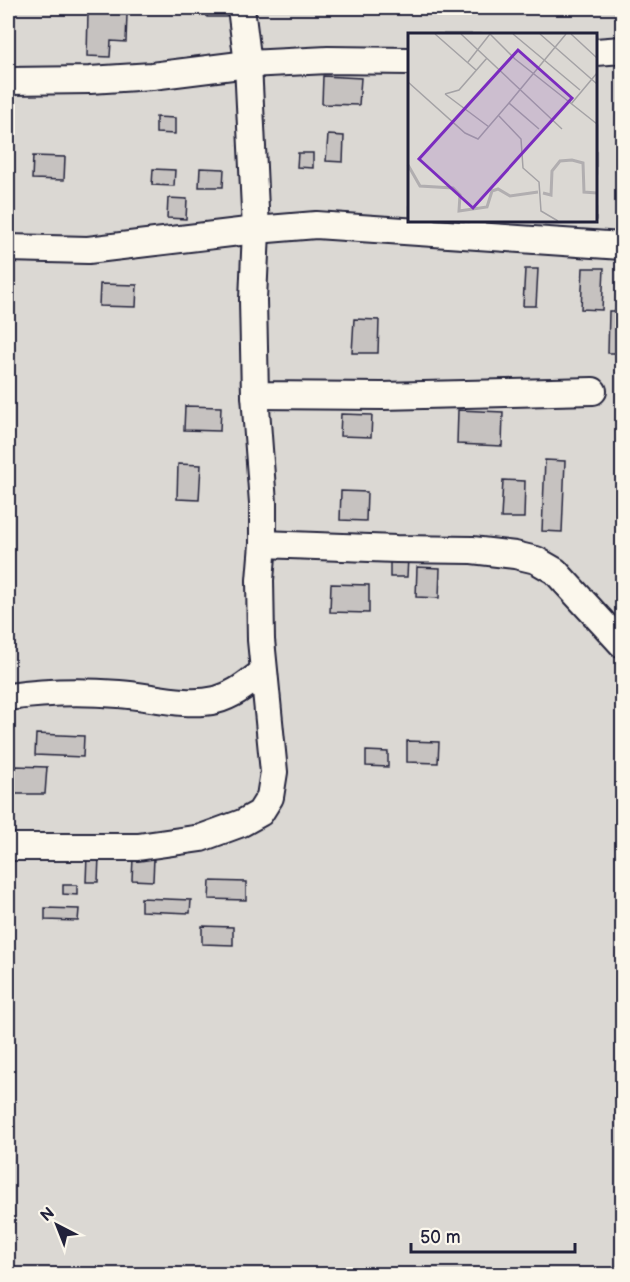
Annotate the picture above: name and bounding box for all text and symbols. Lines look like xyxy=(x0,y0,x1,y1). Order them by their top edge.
inset map xyxy=(408,33,597,222)
north arrow xyxy=(27,1195,87,1255)
text: N xyxy=(37,1204,59,1226)
scale bar xyxy=(411,1216,574,1254)
text: 50 m xyxy=(420,1227,461,1248)

